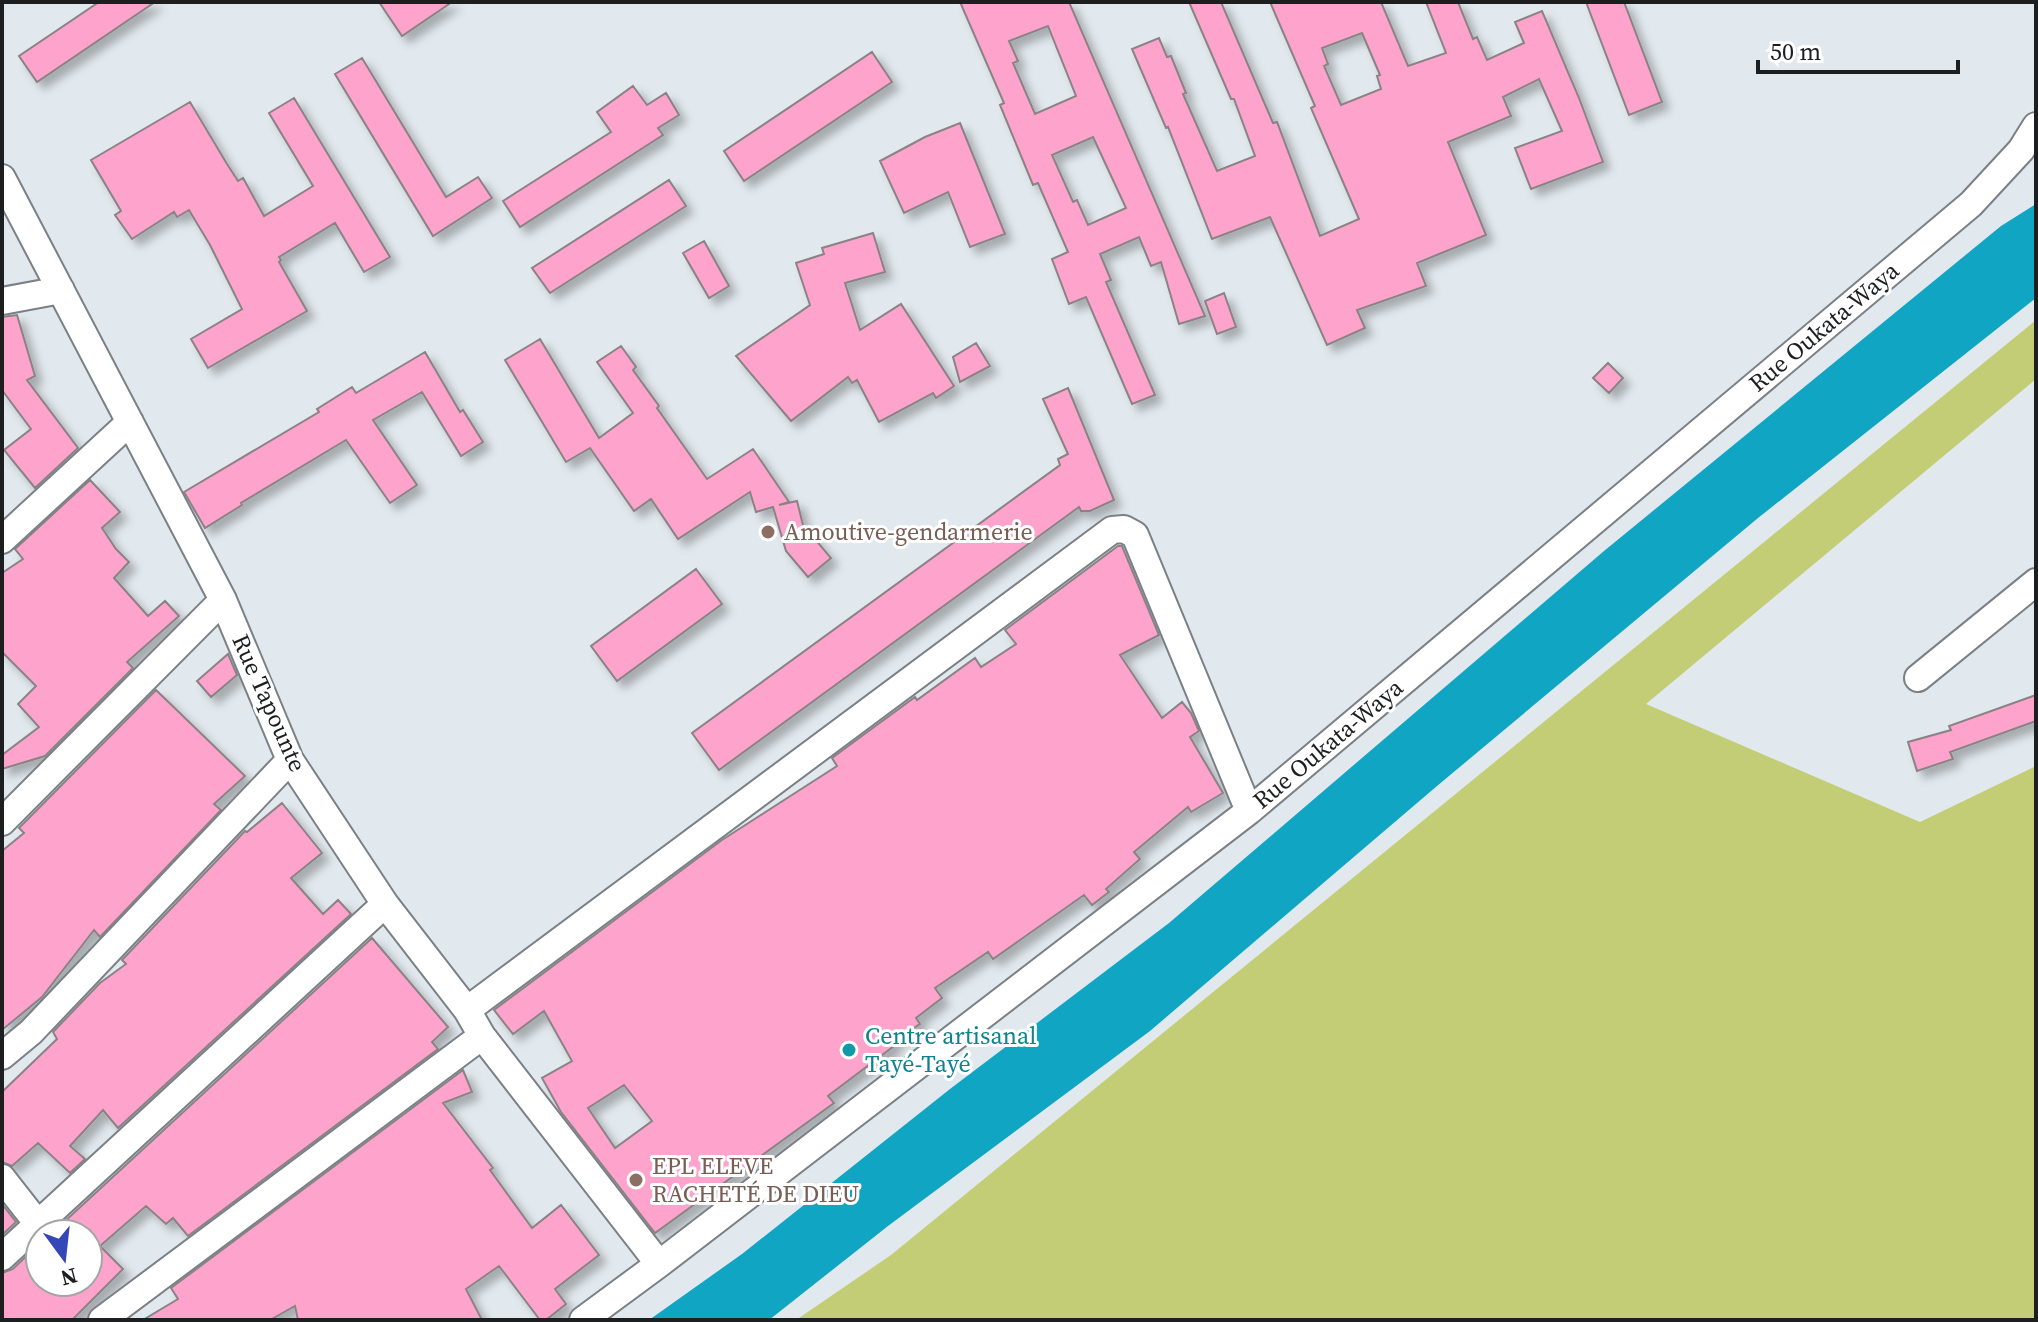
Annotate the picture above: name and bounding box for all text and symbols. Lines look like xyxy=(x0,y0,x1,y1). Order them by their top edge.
scale bar xyxy=(1758,24,1958,74)
text: 50 m xyxy=(1770,35,1821,68)
street label: Rue Oukata-Waya xyxy=(1742,254,1906,399)
place label: Amoutive-gendarmerie xyxy=(784,515,1033,548)
marker: Amoutive-gendarmerie xyxy=(759,523,777,541)
street label: Rue Tapounte xyxy=(224,629,314,777)
street label: Rue Oukata-Waya xyxy=(1246,671,1410,816)
place label: Centre artisanal Tayé-Tayé xyxy=(865,1019,1036,1080)
marker: Centre artisanal Tayé-Tayé xyxy=(840,1041,858,1059)
place label: EPL ELEVE RACHETÉ DE DIEU xyxy=(652,1149,859,1210)
marker: EPL ELEVE RACHETÉ DE DIEU xyxy=(627,1171,645,1189)
north arrow xyxy=(24,1218,104,1298)
text: N xyxy=(58,1261,81,1294)

